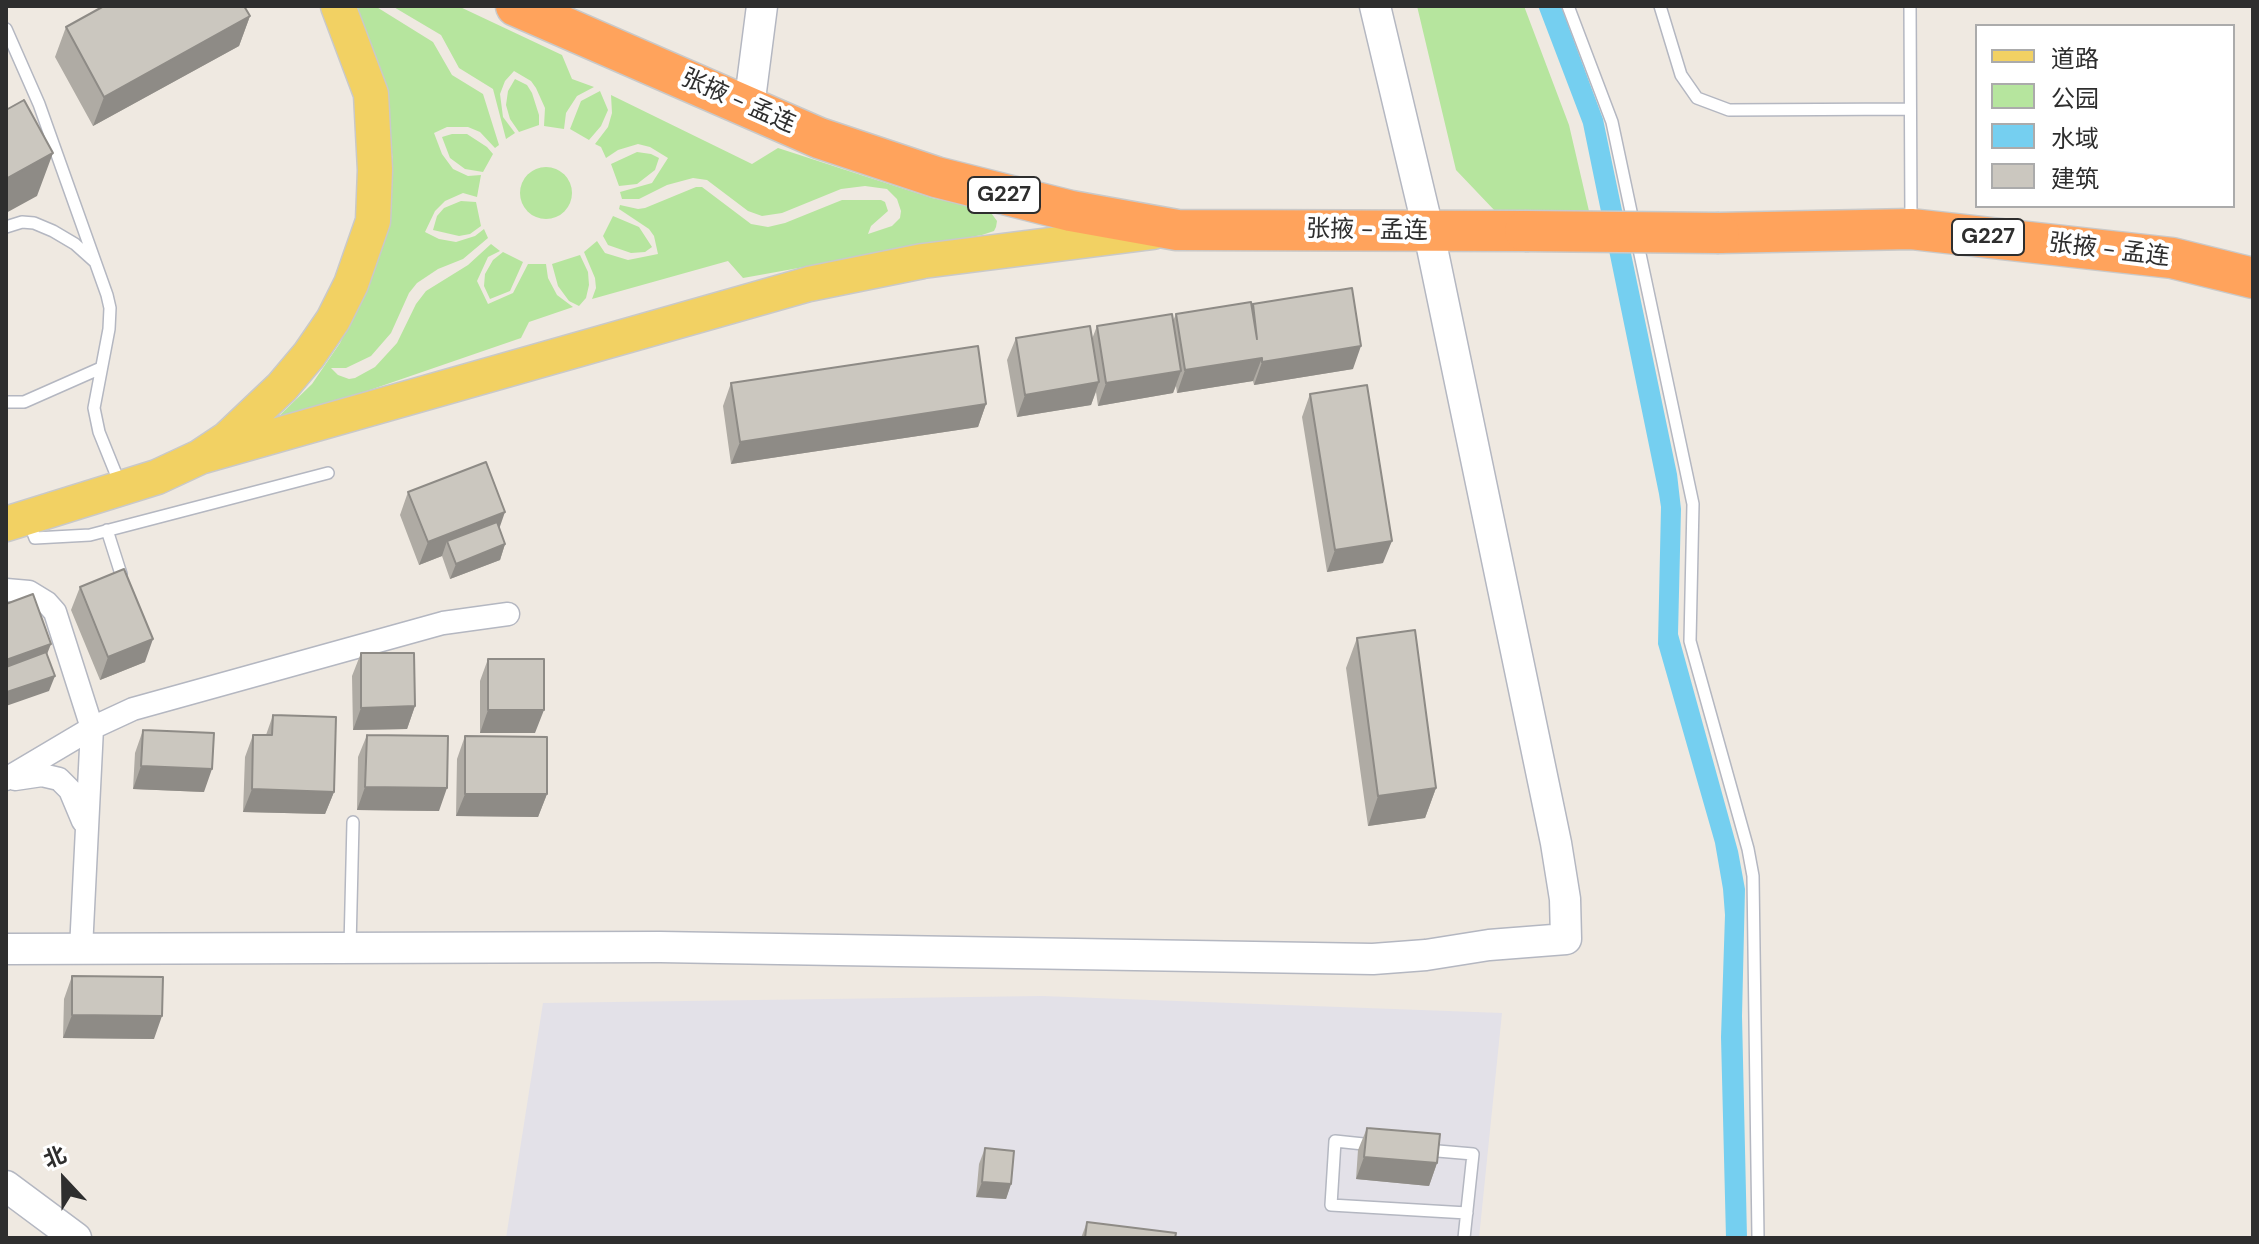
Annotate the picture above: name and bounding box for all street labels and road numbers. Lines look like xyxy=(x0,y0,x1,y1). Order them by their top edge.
street label: 张掖 - 孟连 xyxy=(677,64,799,140)
road number: G227 xyxy=(968,177,1040,213)
street label: 张掖 - 孟连 xyxy=(1306,216,1428,246)
road number: G227 xyxy=(1952,219,2024,255)
street label: 张掖 - 孟连 xyxy=(2047,229,2171,273)

